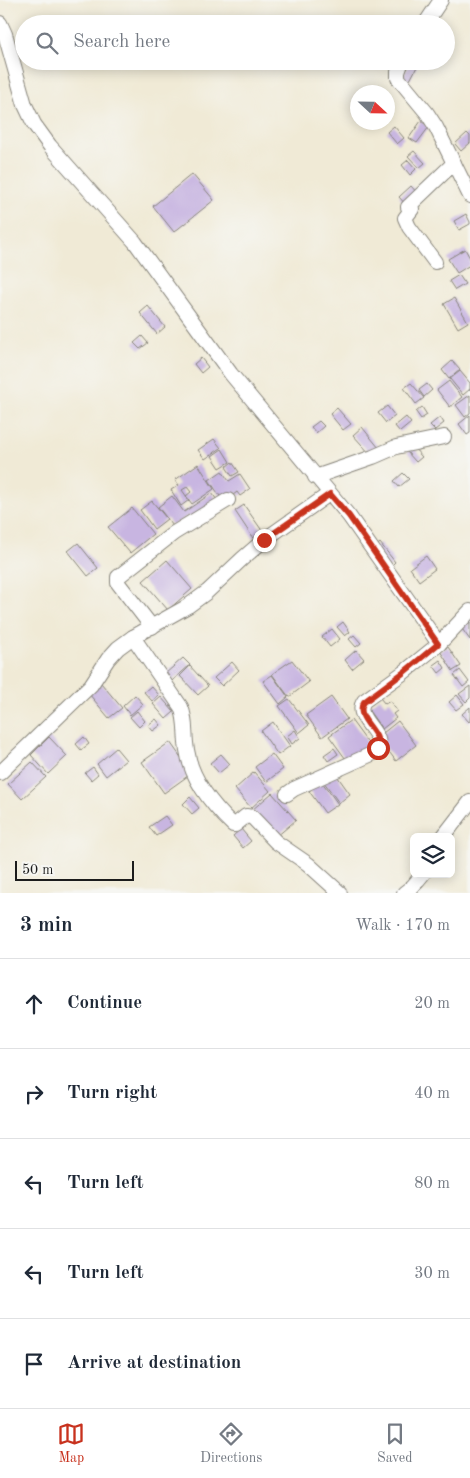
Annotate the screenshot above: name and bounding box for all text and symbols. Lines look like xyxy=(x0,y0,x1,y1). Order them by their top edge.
search box xyxy=(15,15,455,70)
icon: search xyxy=(33,29,61,57)
text: Search here xyxy=(73,33,170,52)
north arrow xyxy=(350,85,395,130)
route end xyxy=(253,529,276,552)
route start xyxy=(367,737,390,760)
map controls xyxy=(410,833,455,878)
button: layers xyxy=(410,833,455,878)
scale bar xyxy=(15,858,134,881)
text: 50 m xyxy=(22,863,53,877)
text: 3 min xyxy=(20,915,73,936)
text: Walk · 170 m xyxy=(355,918,450,934)
icon: ahead xyxy=(20,990,48,1018)
text: Continue xyxy=(67,994,142,1013)
text: 20 m xyxy=(414,996,450,1012)
icon: right xyxy=(20,1080,48,1108)
text: Turn right xyxy=(67,1084,157,1103)
text: 40 m xyxy=(414,1086,450,1102)
icon: left xyxy=(20,1170,48,1198)
text: Turn left xyxy=(67,1174,144,1193)
text: 80 m xyxy=(414,1176,450,1192)
icon: left xyxy=(20,1260,48,1288)
text: Turn left xyxy=(67,1264,144,1283)
text: 30 m xyxy=(414,1266,450,1282)
icon: arrive xyxy=(20,1350,48,1378)
text: Arrive at destination xyxy=(67,1354,241,1373)
tab: Map xyxy=(57,1420,85,1467)
tab: Directions xyxy=(200,1420,262,1467)
tab: Saved xyxy=(377,1420,413,1467)

